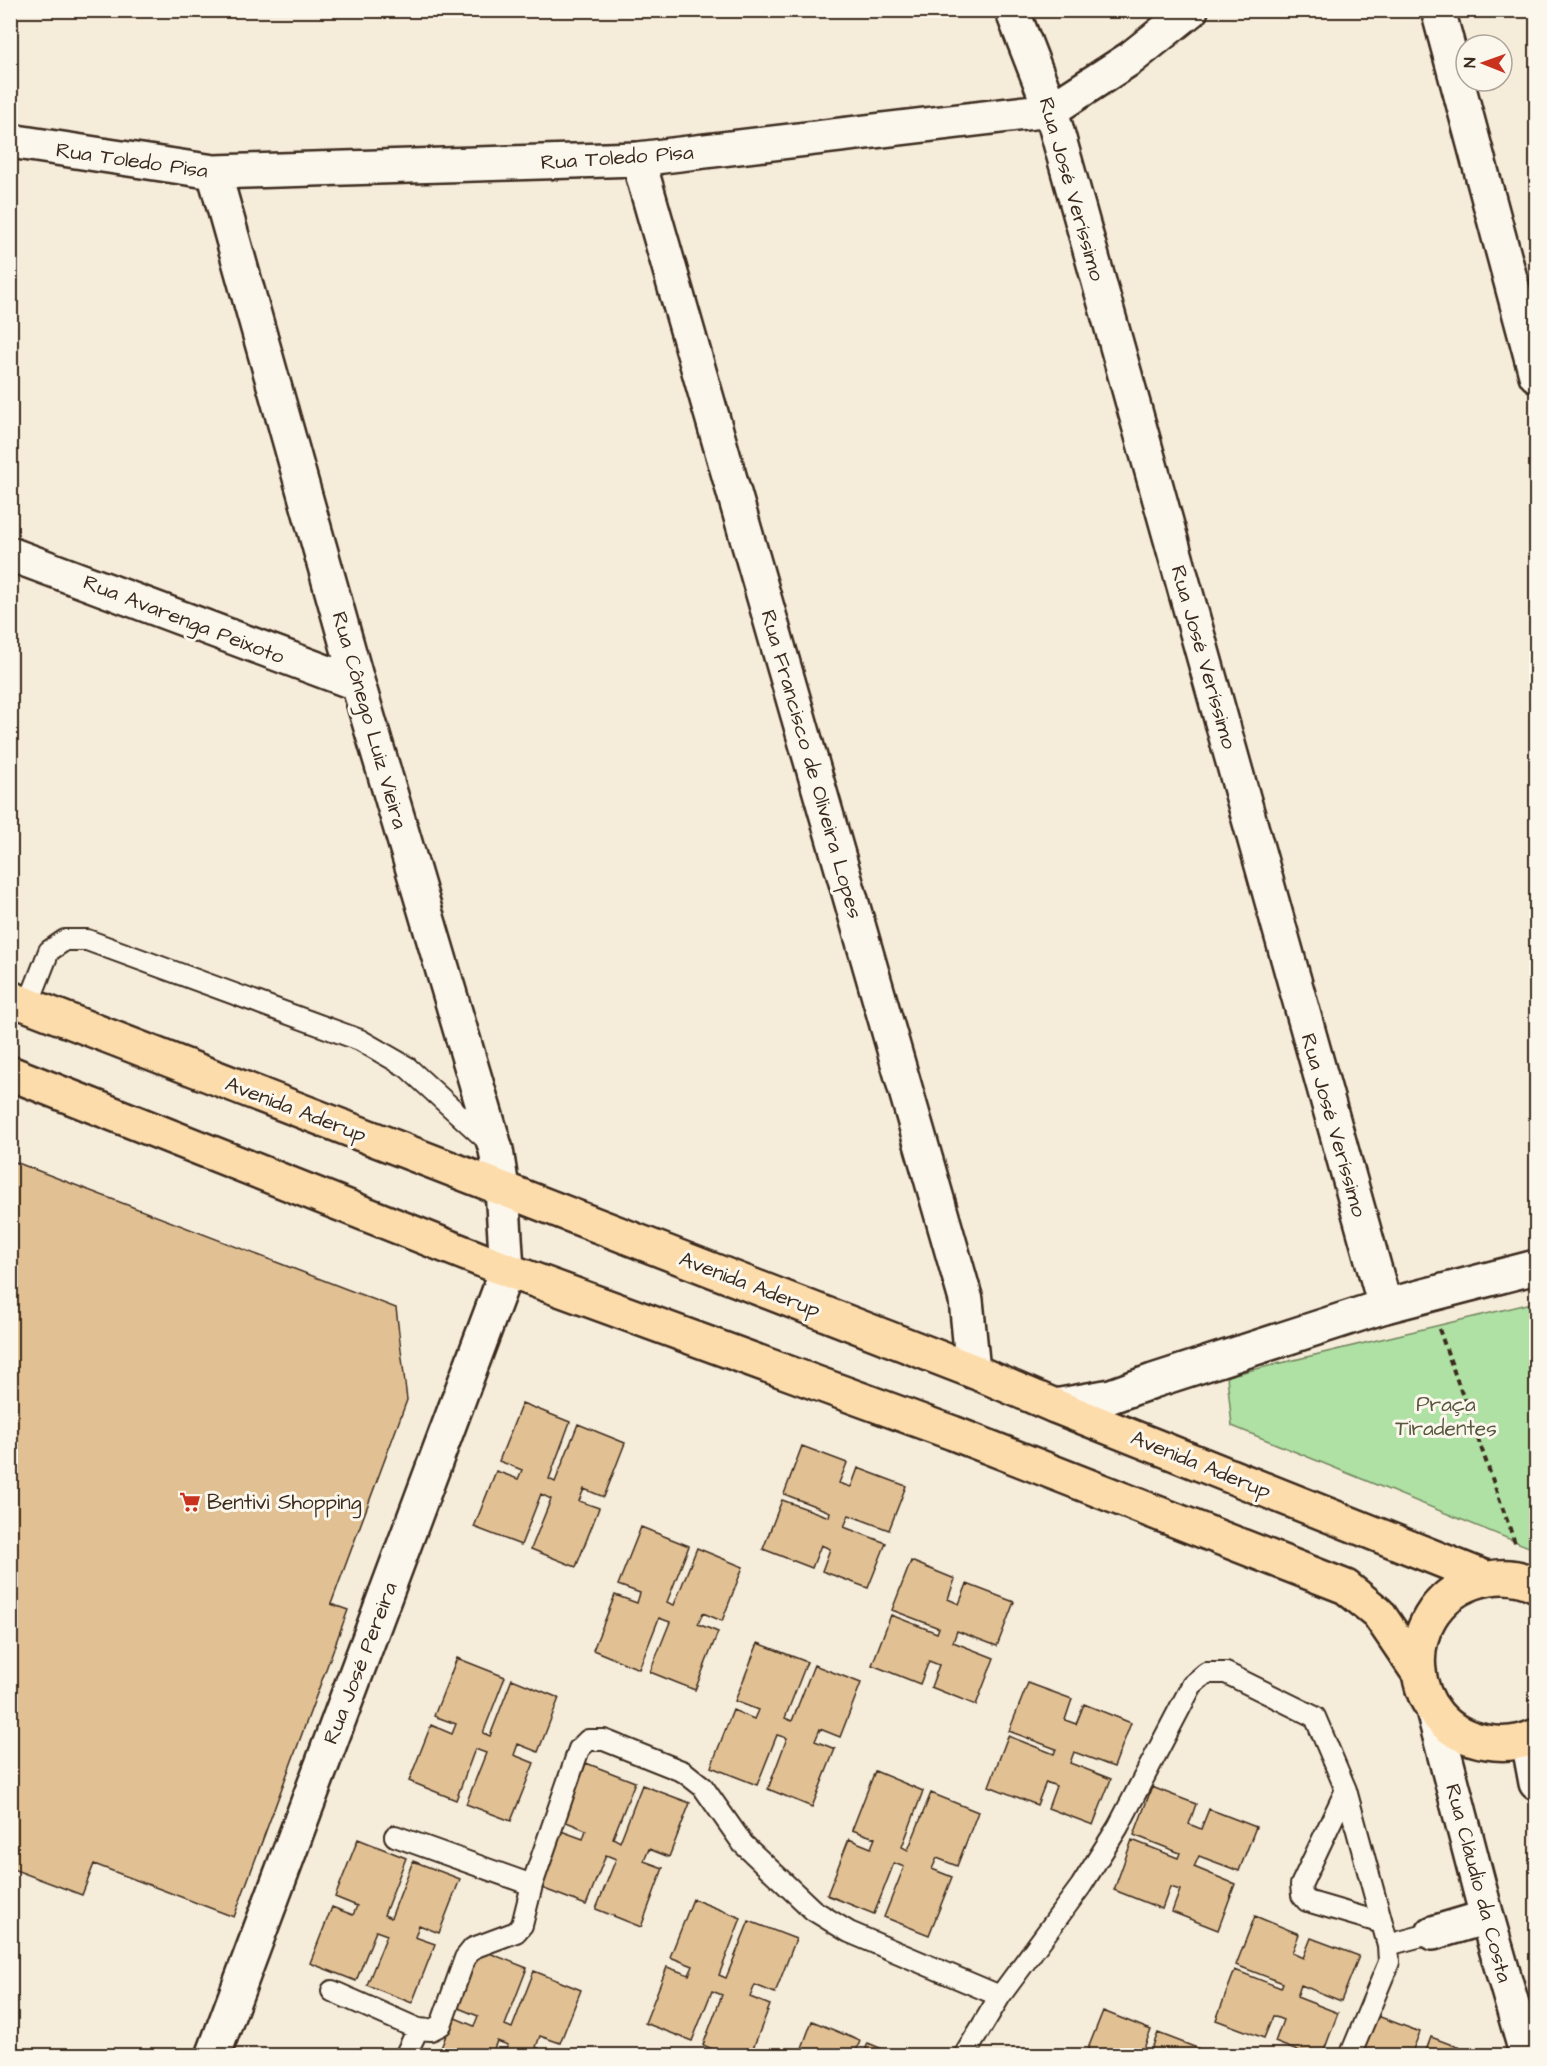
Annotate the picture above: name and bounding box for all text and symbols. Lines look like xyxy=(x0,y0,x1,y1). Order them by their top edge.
north arrow xyxy=(1454,33,1514,93)
text: N xyxy=(1459,58,1481,68)
street label: Rua José Veríssimo xyxy=(1031,94,1112,284)
street label: Rua Toledo Pisa xyxy=(54,135,210,186)
street label: Rua Toledo Pisa xyxy=(540,138,695,177)
street label: Rua José Veríssimo xyxy=(1163,562,1244,752)
street label: Rua Avarenga Peixoto xyxy=(78,568,289,673)
street label: Rua Francisco de Oliveira Lopes xyxy=(753,606,870,922)
street label: Rua Cônego Luiz Vieira xyxy=(323,608,415,833)
street label: Rua José Veríssimo xyxy=(1293,1030,1374,1220)
street label: Avenida Aderup xyxy=(221,1069,371,1151)
street label: Avenida Aderup xyxy=(675,1244,825,1326)
park label: Praça Tiradentes xyxy=(1395,1390,1497,1443)
street label: Avenida Aderup xyxy=(1126,1423,1275,1507)
place label: Bentivi Shopping xyxy=(207,1488,362,1519)
supermarket icon: Bentivi Shopping xyxy=(178,1490,202,1514)
street label: Rua José Pereira xyxy=(316,1578,405,1748)
street label: Rua Cláudio da Costa xyxy=(1438,1781,1519,1986)

